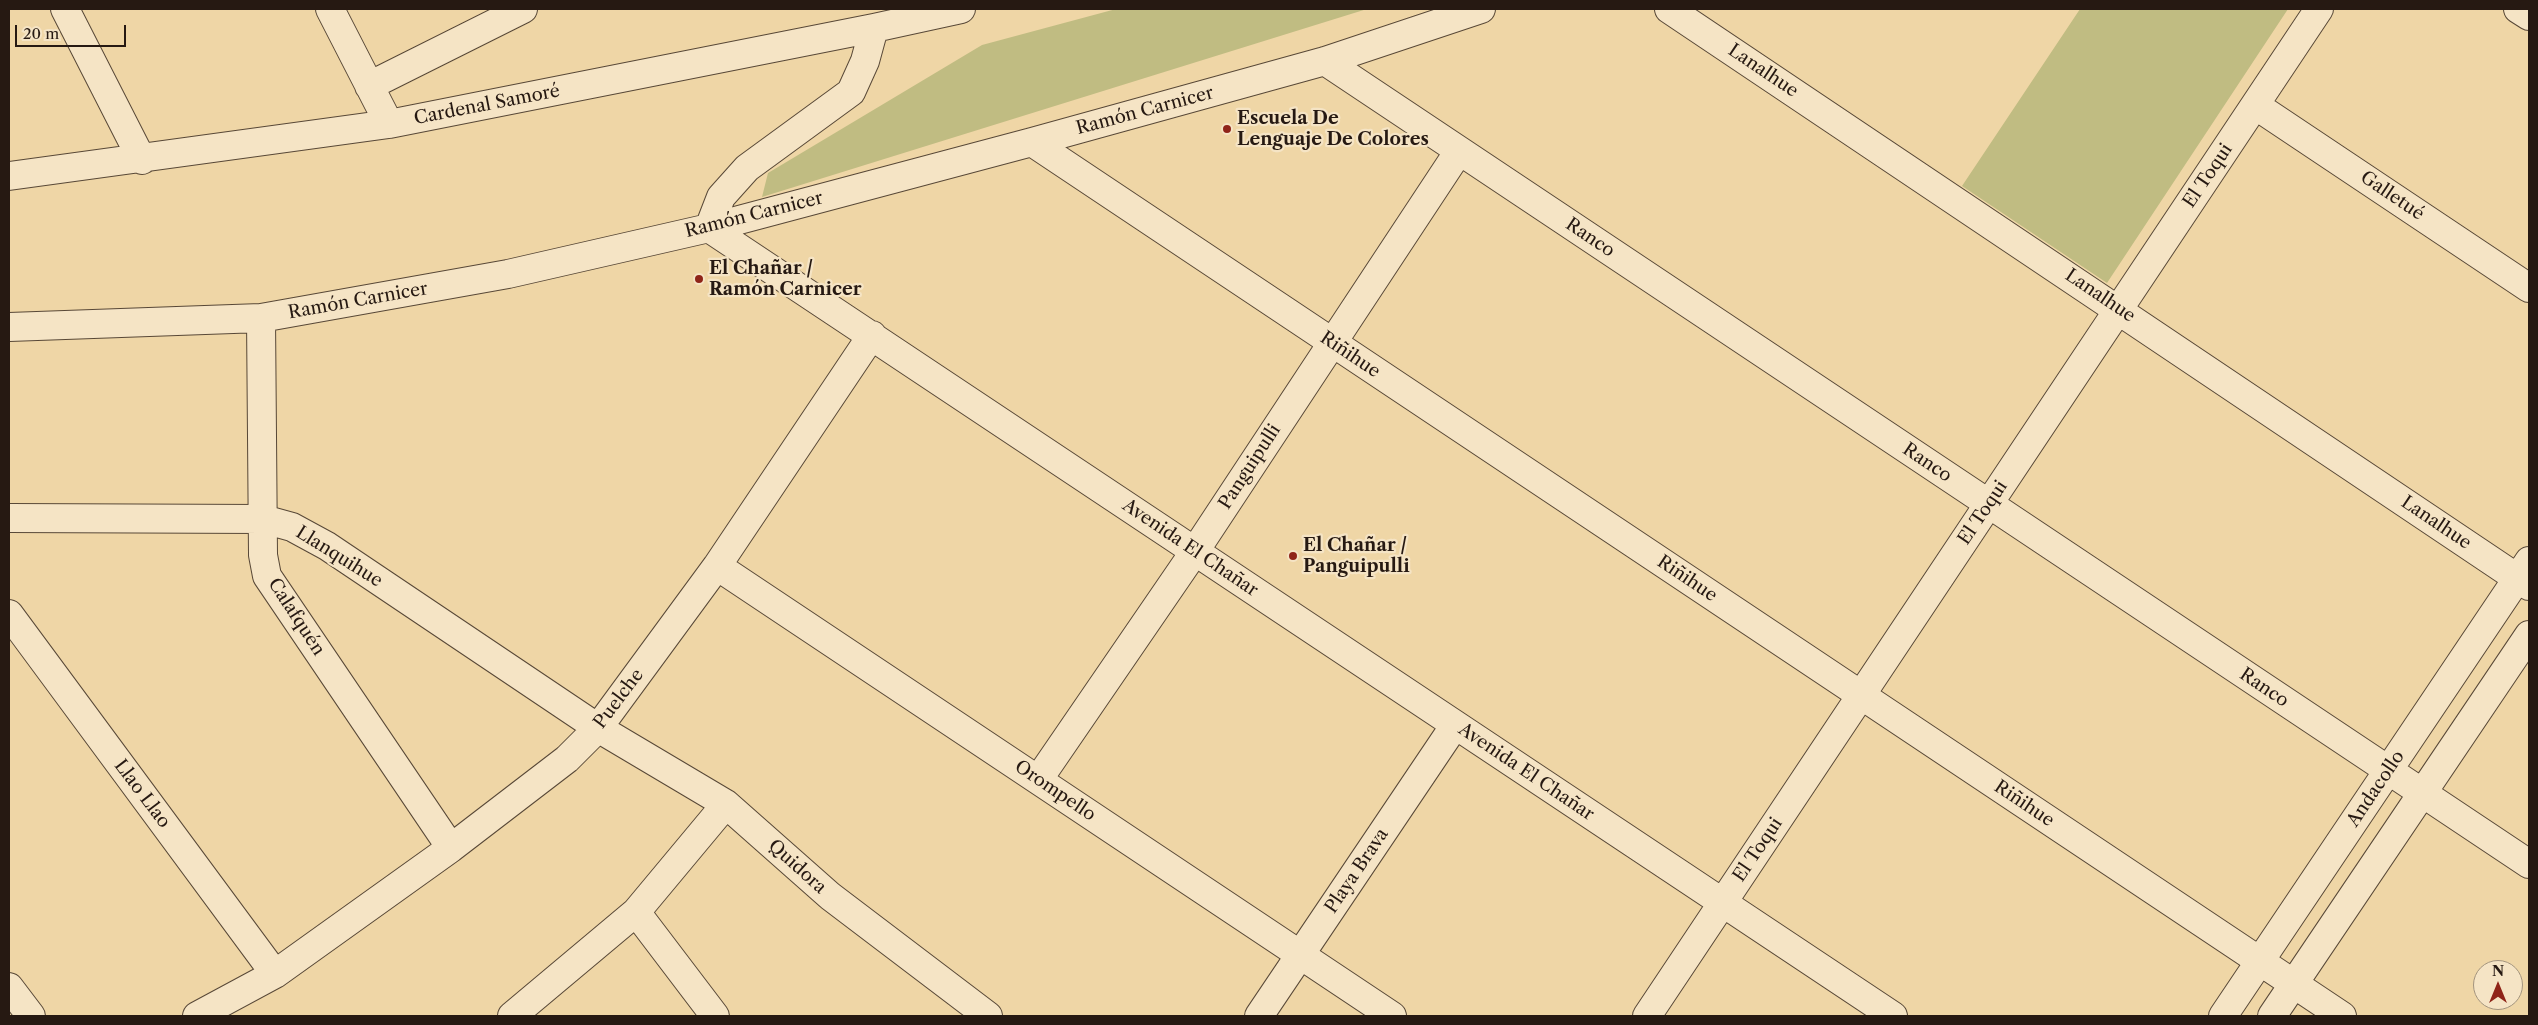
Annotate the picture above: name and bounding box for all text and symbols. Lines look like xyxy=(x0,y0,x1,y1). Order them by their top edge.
scale bar xyxy=(18,15,129,47)
text: 20 m xyxy=(23,24,59,43)
street label: Lanalhue xyxy=(1724,40,1802,102)
street label: Cardenal Samoré xyxy=(412,80,562,130)
street label: Ramón Carnicer xyxy=(1074,82,1216,140)
place label: Escuela De Lenguaje De Colores xyxy=(1237,108,1429,150)
marker: Escuela De Lenguaje De Colores xyxy=(1221,123,1233,135)
street label: El Toqui xyxy=(2179,140,2237,212)
street label: Galletué xyxy=(2356,167,2428,225)
street label: Ramón Carnicer xyxy=(683,187,825,243)
street label: Ranco xyxy=(1561,214,1619,262)
place label: El Chañar / Ramón Carnicer xyxy=(709,258,861,300)
street label: Lanalhue xyxy=(2061,265,2139,327)
marker: El Chañar / Ramón Carnicer xyxy=(693,273,705,285)
street label: Ramón Carnicer xyxy=(287,278,429,324)
street label: Riñihue xyxy=(1316,327,1384,383)
street label: Panguipulli xyxy=(1215,421,1285,513)
street label: Ranco xyxy=(1898,439,1956,487)
street label: El Toqui xyxy=(1954,477,2012,549)
street label: Lanalhue xyxy=(2397,492,2475,554)
street label: Avenida El Chañar xyxy=(1118,495,1262,601)
street label: Llanquihue xyxy=(292,522,386,592)
place label: El Chañar / Panguipulli xyxy=(1303,535,1410,578)
marker: El Chañar / Panguipulli xyxy=(1287,550,1299,562)
street label: Riñihue xyxy=(1653,551,1721,607)
street label: Calafquén xyxy=(263,574,329,660)
street label: Ranco xyxy=(2235,664,2293,712)
street label: Puelche xyxy=(590,665,648,733)
street label: Avenida El Chañar xyxy=(1454,719,1598,825)
street label: Andacollo xyxy=(2343,747,2409,831)
street label: Llao Llao xyxy=(109,756,175,832)
street label: Orompello xyxy=(1010,756,1100,826)
street label: Riñihue xyxy=(1990,776,2058,832)
street label: El Toqui xyxy=(1729,814,1787,886)
street label: Playa Brava xyxy=(1321,824,1393,918)
street label: Quidora xyxy=(764,835,830,899)
north arrow xyxy=(2473,960,2523,1010)
text: N xyxy=(2492,962,2504,980)

